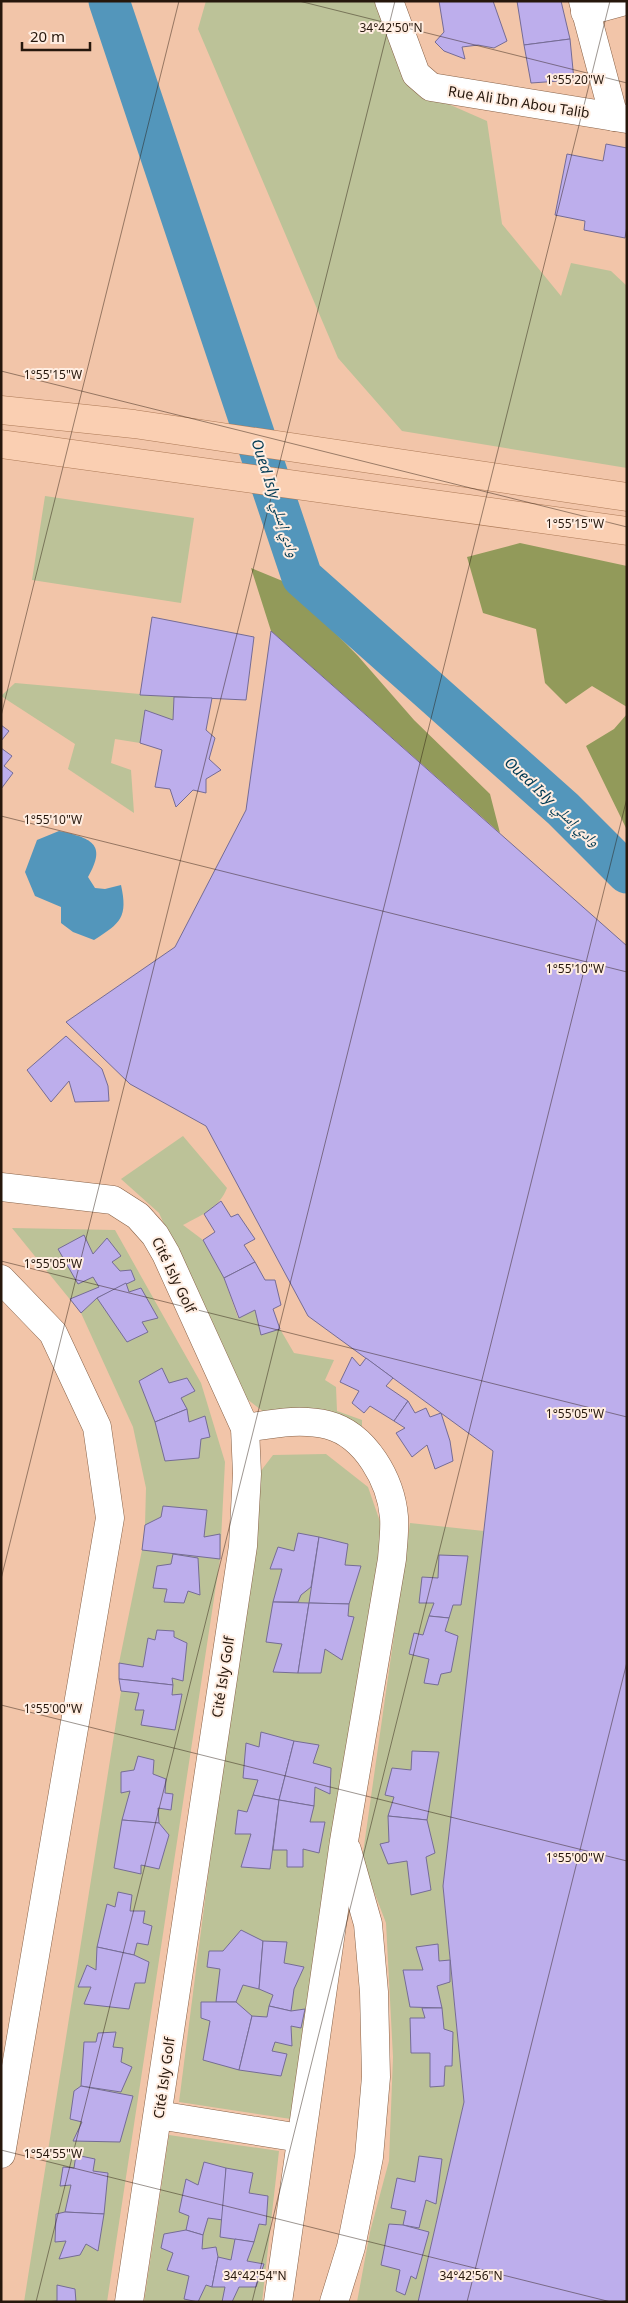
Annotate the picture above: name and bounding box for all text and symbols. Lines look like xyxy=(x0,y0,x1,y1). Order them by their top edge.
text: 34°42'50"N xyxy=(359,19,423,36)
scale bar xyxy=(22,20,90,52)
text: 20 m xyxy=(30,26,65,46)
text: 1°55'20"W xyxy=(546,71,604,88)
street label: Rue Ali Ibn Abou Talib xyxy=(447,81,591,122)
text: 1°55'15"W xyxy=(24,366,82,383)
water label: Oued Isly وادي إسلي xyxy=(245,436,304,560)
text: 1°55'15"W xyxy=(546,515,604,532)
water label: Oued Isly وادي إسلي xyxy=(499,752,605,853)
text: 1°55'10"W xyxy=(24,811,82,828)
text: 1°55'10"W xyxy=(546,960,604,977)
street label: Cité Isly Golf xyxy=(148,1234,201,1317)
text: 1°55'05"W xyxy=(24,1255,82,1272)
text: 1°55'05"W xyxy=(546,1405,604,1422)
street label: Cité Isly Golf xyxy=(207,1634,238,1719)
text: 1°55'00"W xyxy=(24,1700,82,1717)
text: 1°55'00"W xyxy=(546,1849,604,1866)
street label: Cité Isly Golf xyxy=(148,2035,179,2120)
text: 1°54'55"W xyxy=(24,2145,82,2162)
text: 34°42'54"N xyxy=(223,2267,287,2284)
text: 34°42'56"N xyxy=(439,2267,503,2284)

